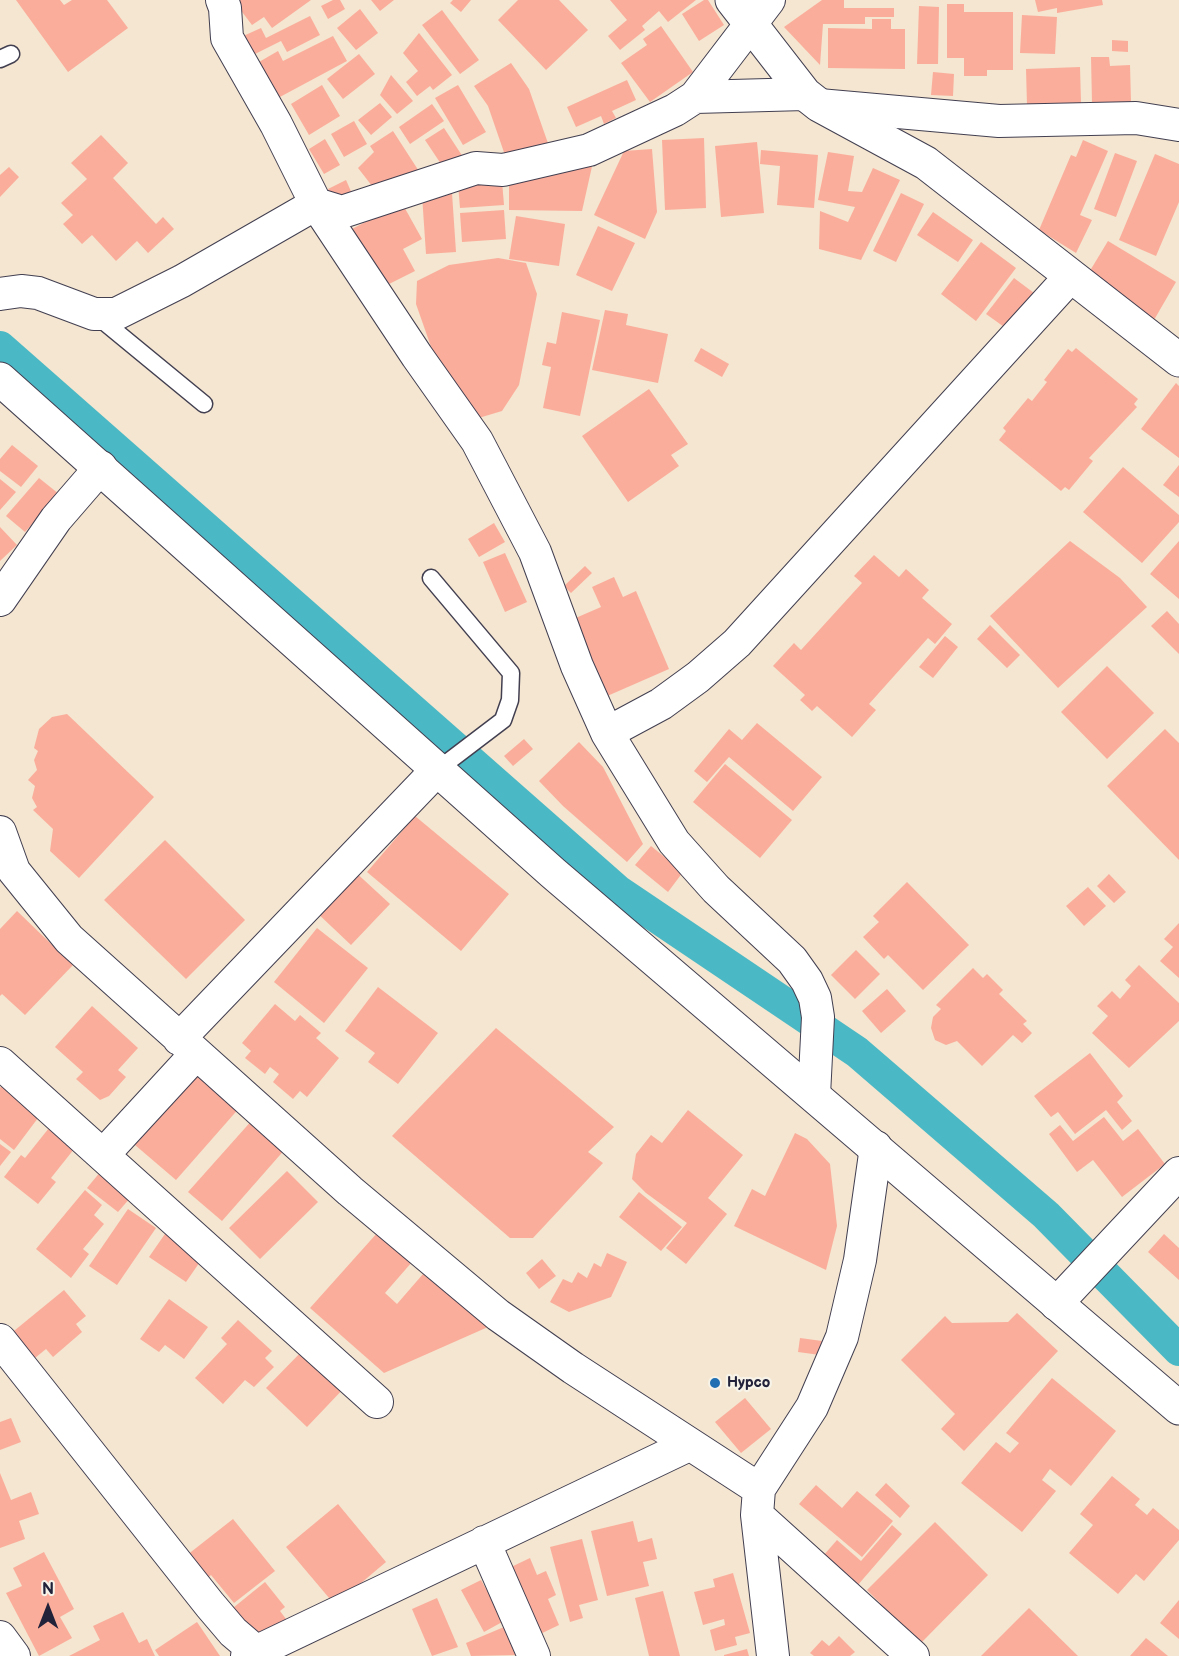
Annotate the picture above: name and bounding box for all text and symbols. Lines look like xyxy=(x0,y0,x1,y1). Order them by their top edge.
place label: Hypco xyxy=(727,1374,770,1392)
marker: Hypco xyxy=(708,1376,722,1390)
north arrow xyxy=(18,1578,78,1638)
text: N xyxy=(42,1580,54,1599)

